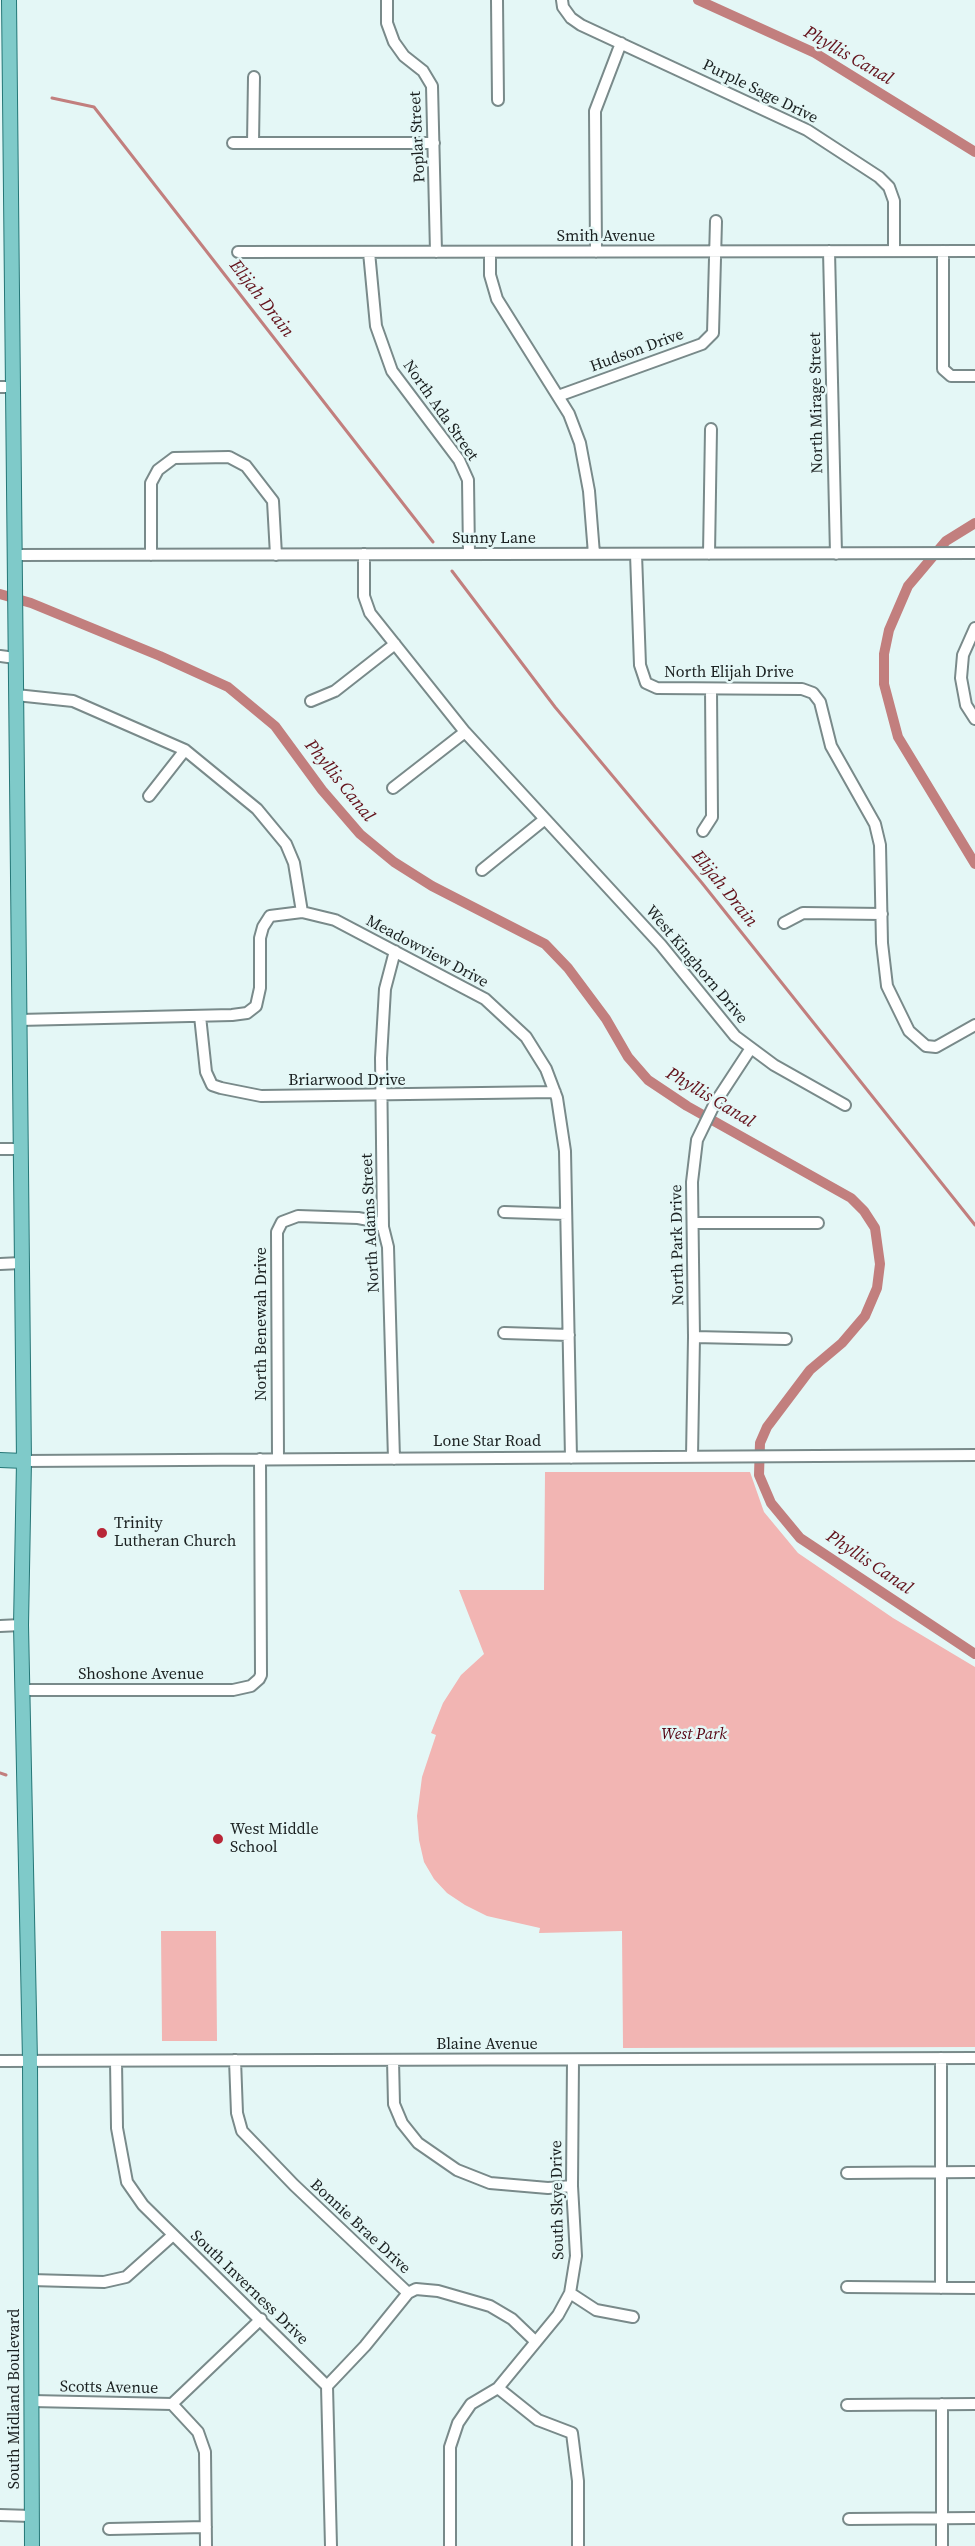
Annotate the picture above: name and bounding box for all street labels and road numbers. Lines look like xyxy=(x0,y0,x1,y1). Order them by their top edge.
street label: Purple Sage Drive xyxy=(699,56,821,128)
street label: Poplar Street xyxy=(406,91,430,183)
street label: Smith Avenue xyxy=(557,227,655,247)
street label: Hudson Drive xyxy=(588,325,686,377)
street label: North Mirage Street xyxy=(806,332,828,474)
street label: North Ada Street xyxy=(398,357,482,465)
street label: Sunny Lane xyxy=(452,529,536,549)
street label: North Elijah Drive xyxy=(664,663,794,683)
street label: West Kinghorn Drive xyxy=(641,902,751,1028)
street label: Meadowview Drive xyxy=(363,912,491,992)
street label: Briarwood Drive xyxy=(288,1071,406,1091)
street label: North Adams Street xyxy=(358,1153,384,1293)
street label: North Park Drive xyxy=(667,1184,689,1306)
street label: North Benewah Drive xyxy=(252,1247,272,1401)
street label: Lone Star Road xyxy=(433,1432,541,1452)
street label: Shoshone Avenue xyxy=(78,1665,204,1685)
street label: Blaine Avenue xyxy=(436,2035,538,2055)
street label: South Skye Drive xyxy=(547,2140,569,2260)
street label: Bonnie Brae Drive xyxy=(306,2176,414,2278)
street label: South Inverness Drive xyxy=(186,2227,312,2349)
street label: South Midland Boulevard xyxy=(5,2309,25,2489)
street label: Scotts Avenue xyxy=(60,2378,158,2398)

